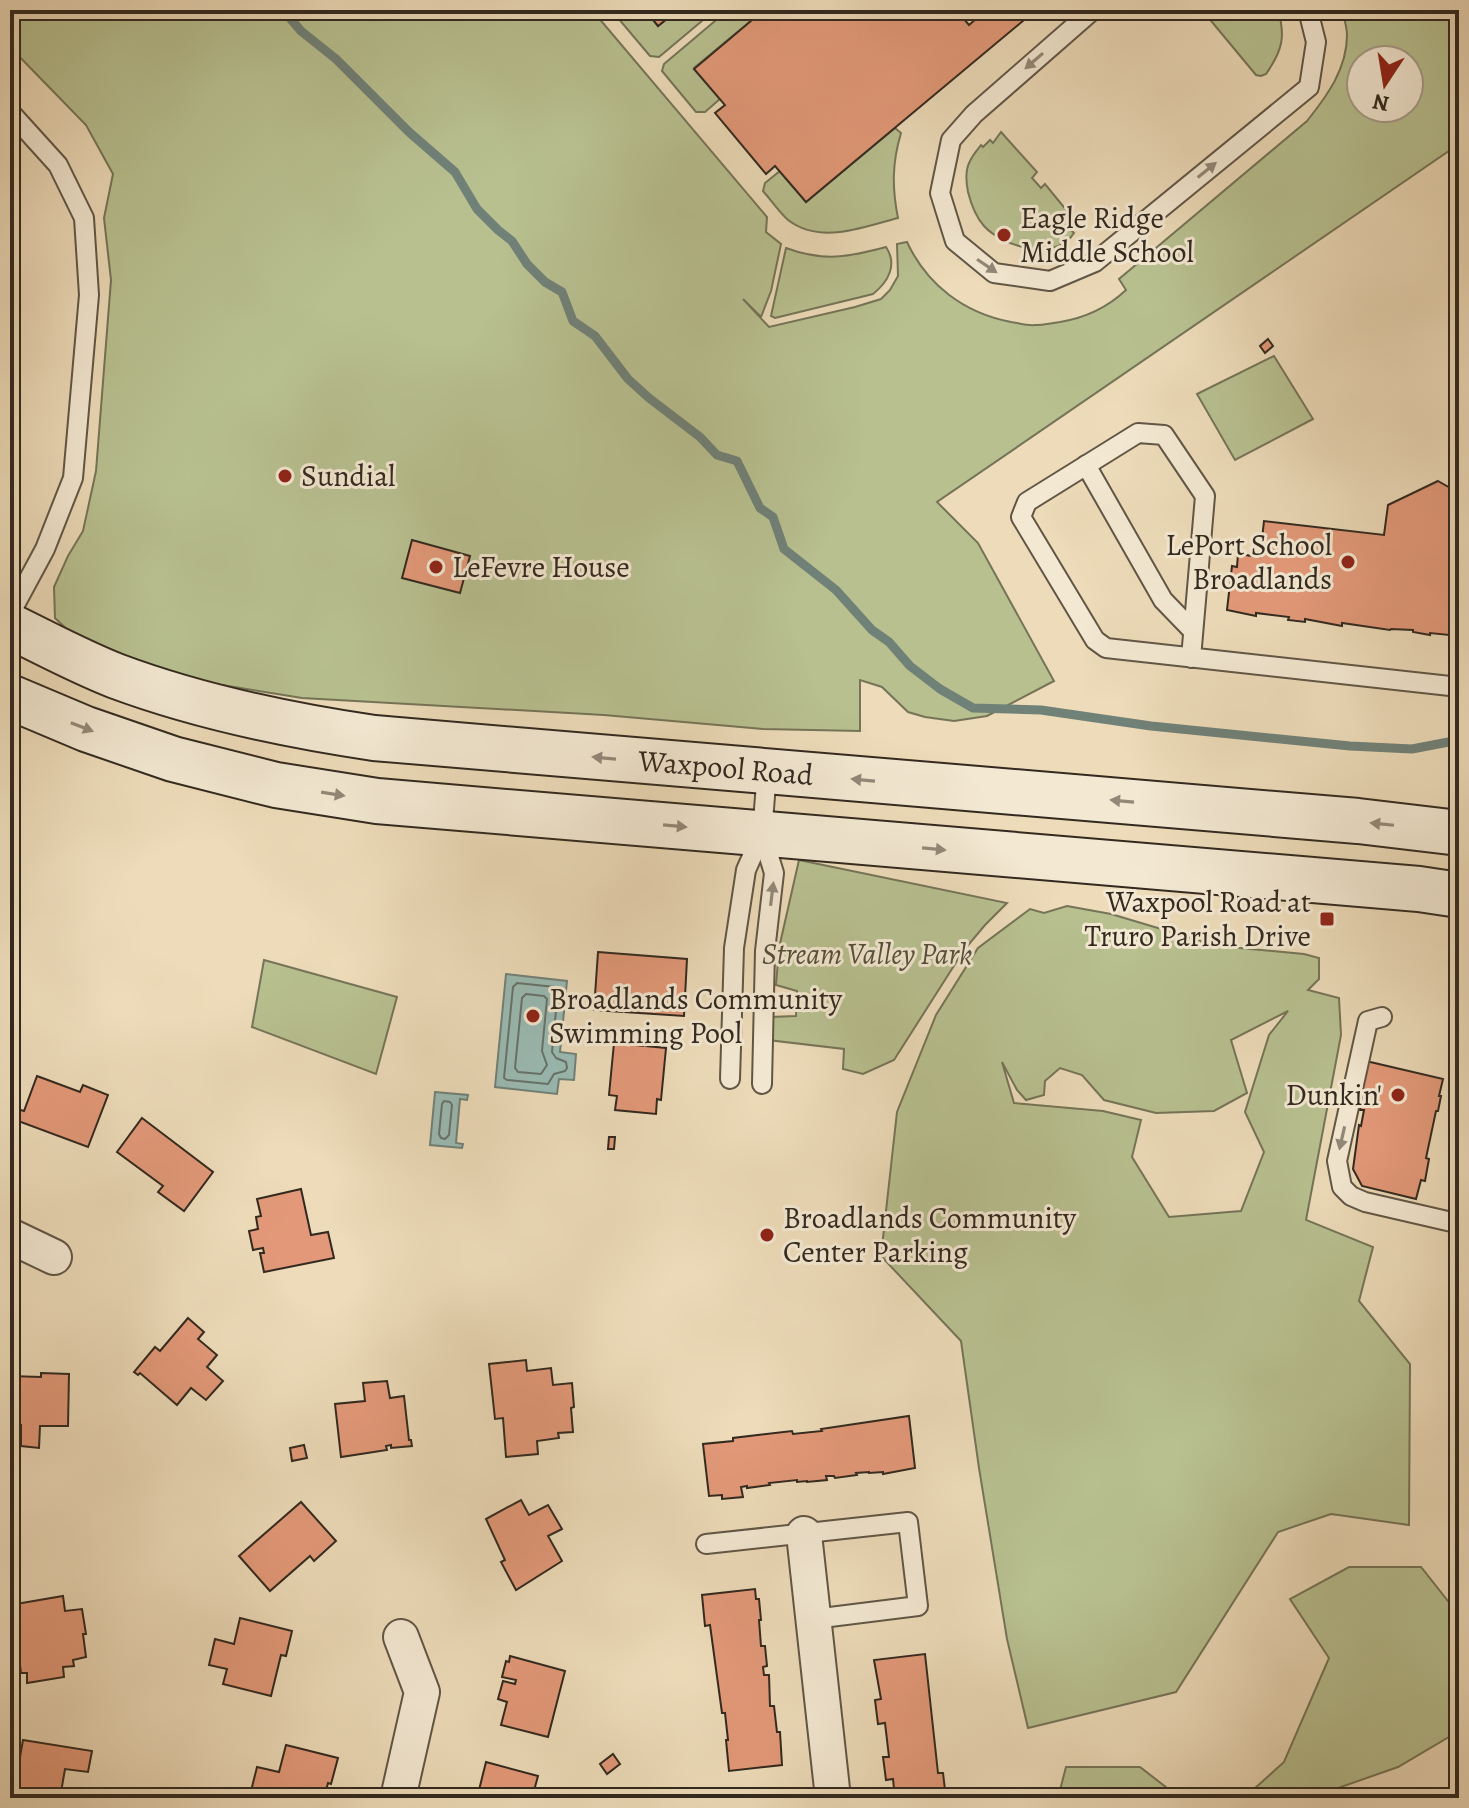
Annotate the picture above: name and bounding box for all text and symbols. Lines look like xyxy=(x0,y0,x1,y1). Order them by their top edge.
north arrow xyxy=(1345,44,1425,124)
one-way arrow xyxy=(1025,52,1045,69)
text: N xyxy=(1370,86,1392,119)
one-way arrow xyxy=(1197,162,1217,179)
place label: Eagle Ridge Middle School xyxy=(1020,198,1194,272)
marker: Eagle Ridge Middle School xyxy=(995,226,1013,244)
one-way arrow xyxy=(976,258,997,273)
place label: Sundial xyxy=(301,456,395,496)
marker: Sundial xyxy=(276,467,294,485)
place label: LePort School Broadlands xyxy=(1166,525,1332,599)
place label: LeFevre House xyxy=(452,547,630,587)
marker: LePort School Broadlands xyxy=(1339,553,1357,571)
marker: LeFevre House xyxy=(427,558,445,576)
one-way arrow xyxy=(70,721,94,734)
street label: Waxpool Road xyxy=(636,740,816,795)
one-way arrow xyxy=(591,751,616,764)
one-way arrow xyxy=(850,773,875,786)
one-way arrow xyxy=(320,788,345,801)
one-way arrow xyxy=(1110,795,1135,808)
one-way arrow xyxy=(1369,817,1394,830)
one-way arrow xyxy=(663,820,688,833)
one-way arrow xyxy=(922,842,947,855)
one-way arrow xyxy=(766,881,779,906)
place label: Waxpool Road at Truro Parish Drive xyxy=(1085,882,1311,956)
marker: Waxpool Road at Truro Parish Drive xyxy=(1318,910,1336,928)
park label: Stream Valley Park xyxy=(762,934,972,974)
place label: Broadlands Community Swimming Pool xyxy=(549,979,843,1053)
marker: Broadlands Community Swimming Pool xyxy=(524,1007,542,1025)
place label: Dunkin' xyxy=(1286,1075,1382,1115)
marker: Dunkin' xyxy=(1389,1086,1407,1104)
one-way arrow xyxy=(1335,1126,1348,1151)
place label: Broadlands Community Center Parking xyxy=(783,1198,1077,1272)
marker: Broadlands Community Center Parking xyxy=(758,1226,776,1244)

